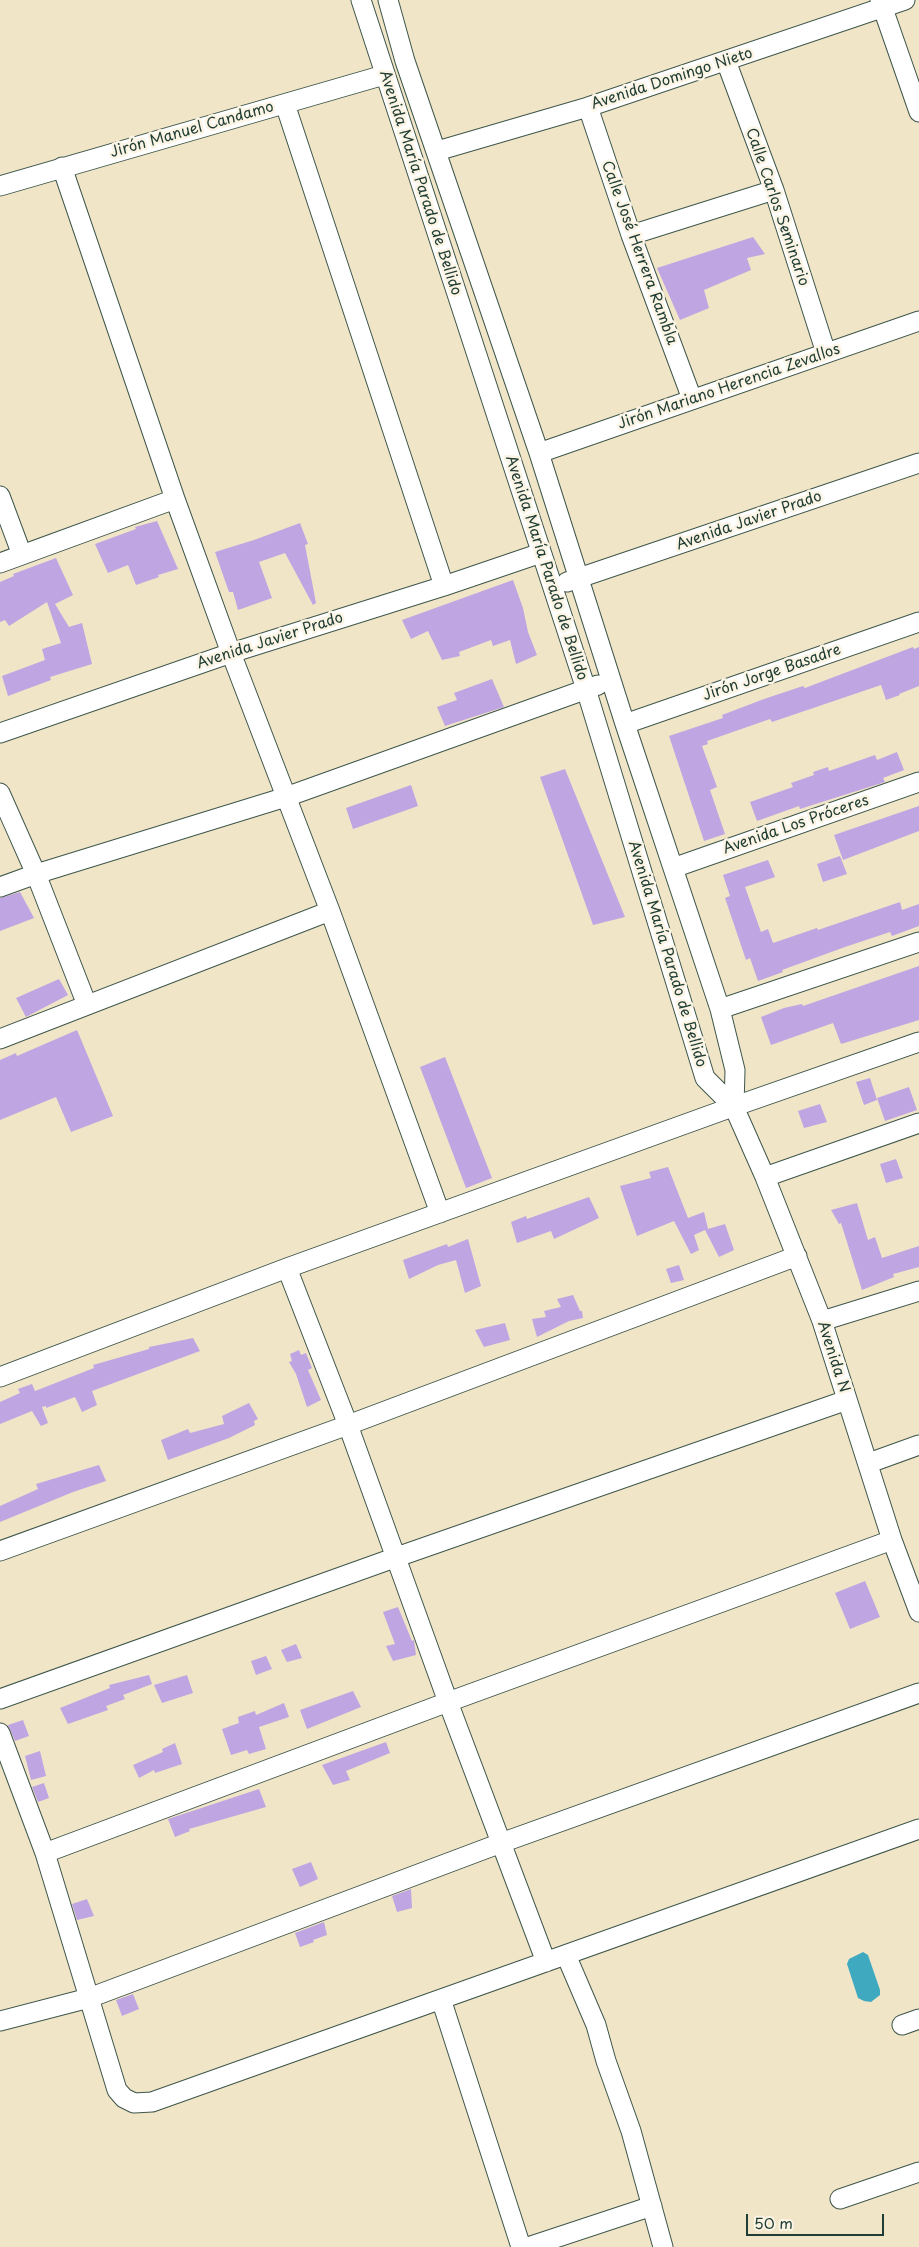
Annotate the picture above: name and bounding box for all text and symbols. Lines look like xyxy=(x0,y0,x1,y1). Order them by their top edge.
street label: Avenida Domingo Nieto xyxy=(589,44,755,114)
street label: Avenida María Parado de Bellido xyxy=(375,68,465,298)
street label: Jirón Manuel Candamo xyxy=(108,98,276,162)
street label: Calle Carlos Seminario xyxy=(741,126,813,288)
street label: Calle José Herrera Rambla xyxy=(597,159,681,347)
street label: Jirón Mariano Herencia Zevallos xyxy=(616,340,842,434)
street label: Avenida María Parado de Bellido xyxy=(501,453,591,683)
street label: Avenida Javier Prado xyxy=(674,488,824,554)
street label: Avenida Javier Prado xyxy=(195,609,345,673)
street label: Jirón Jorge Basadre xyxy=(701,641,843,705)
street label: Avenida Los Próceres xyxy=(721,792,871,858)
street label: Avenida María Parado de Bellido xyxy=(624,839,710,1069)
street label: Avenida N xyxy=(813,1319,853,1395)
scale bar xyxy=(749,2204,886,2236)
text: 50 m xyxy=(754,2211,793,2234)

